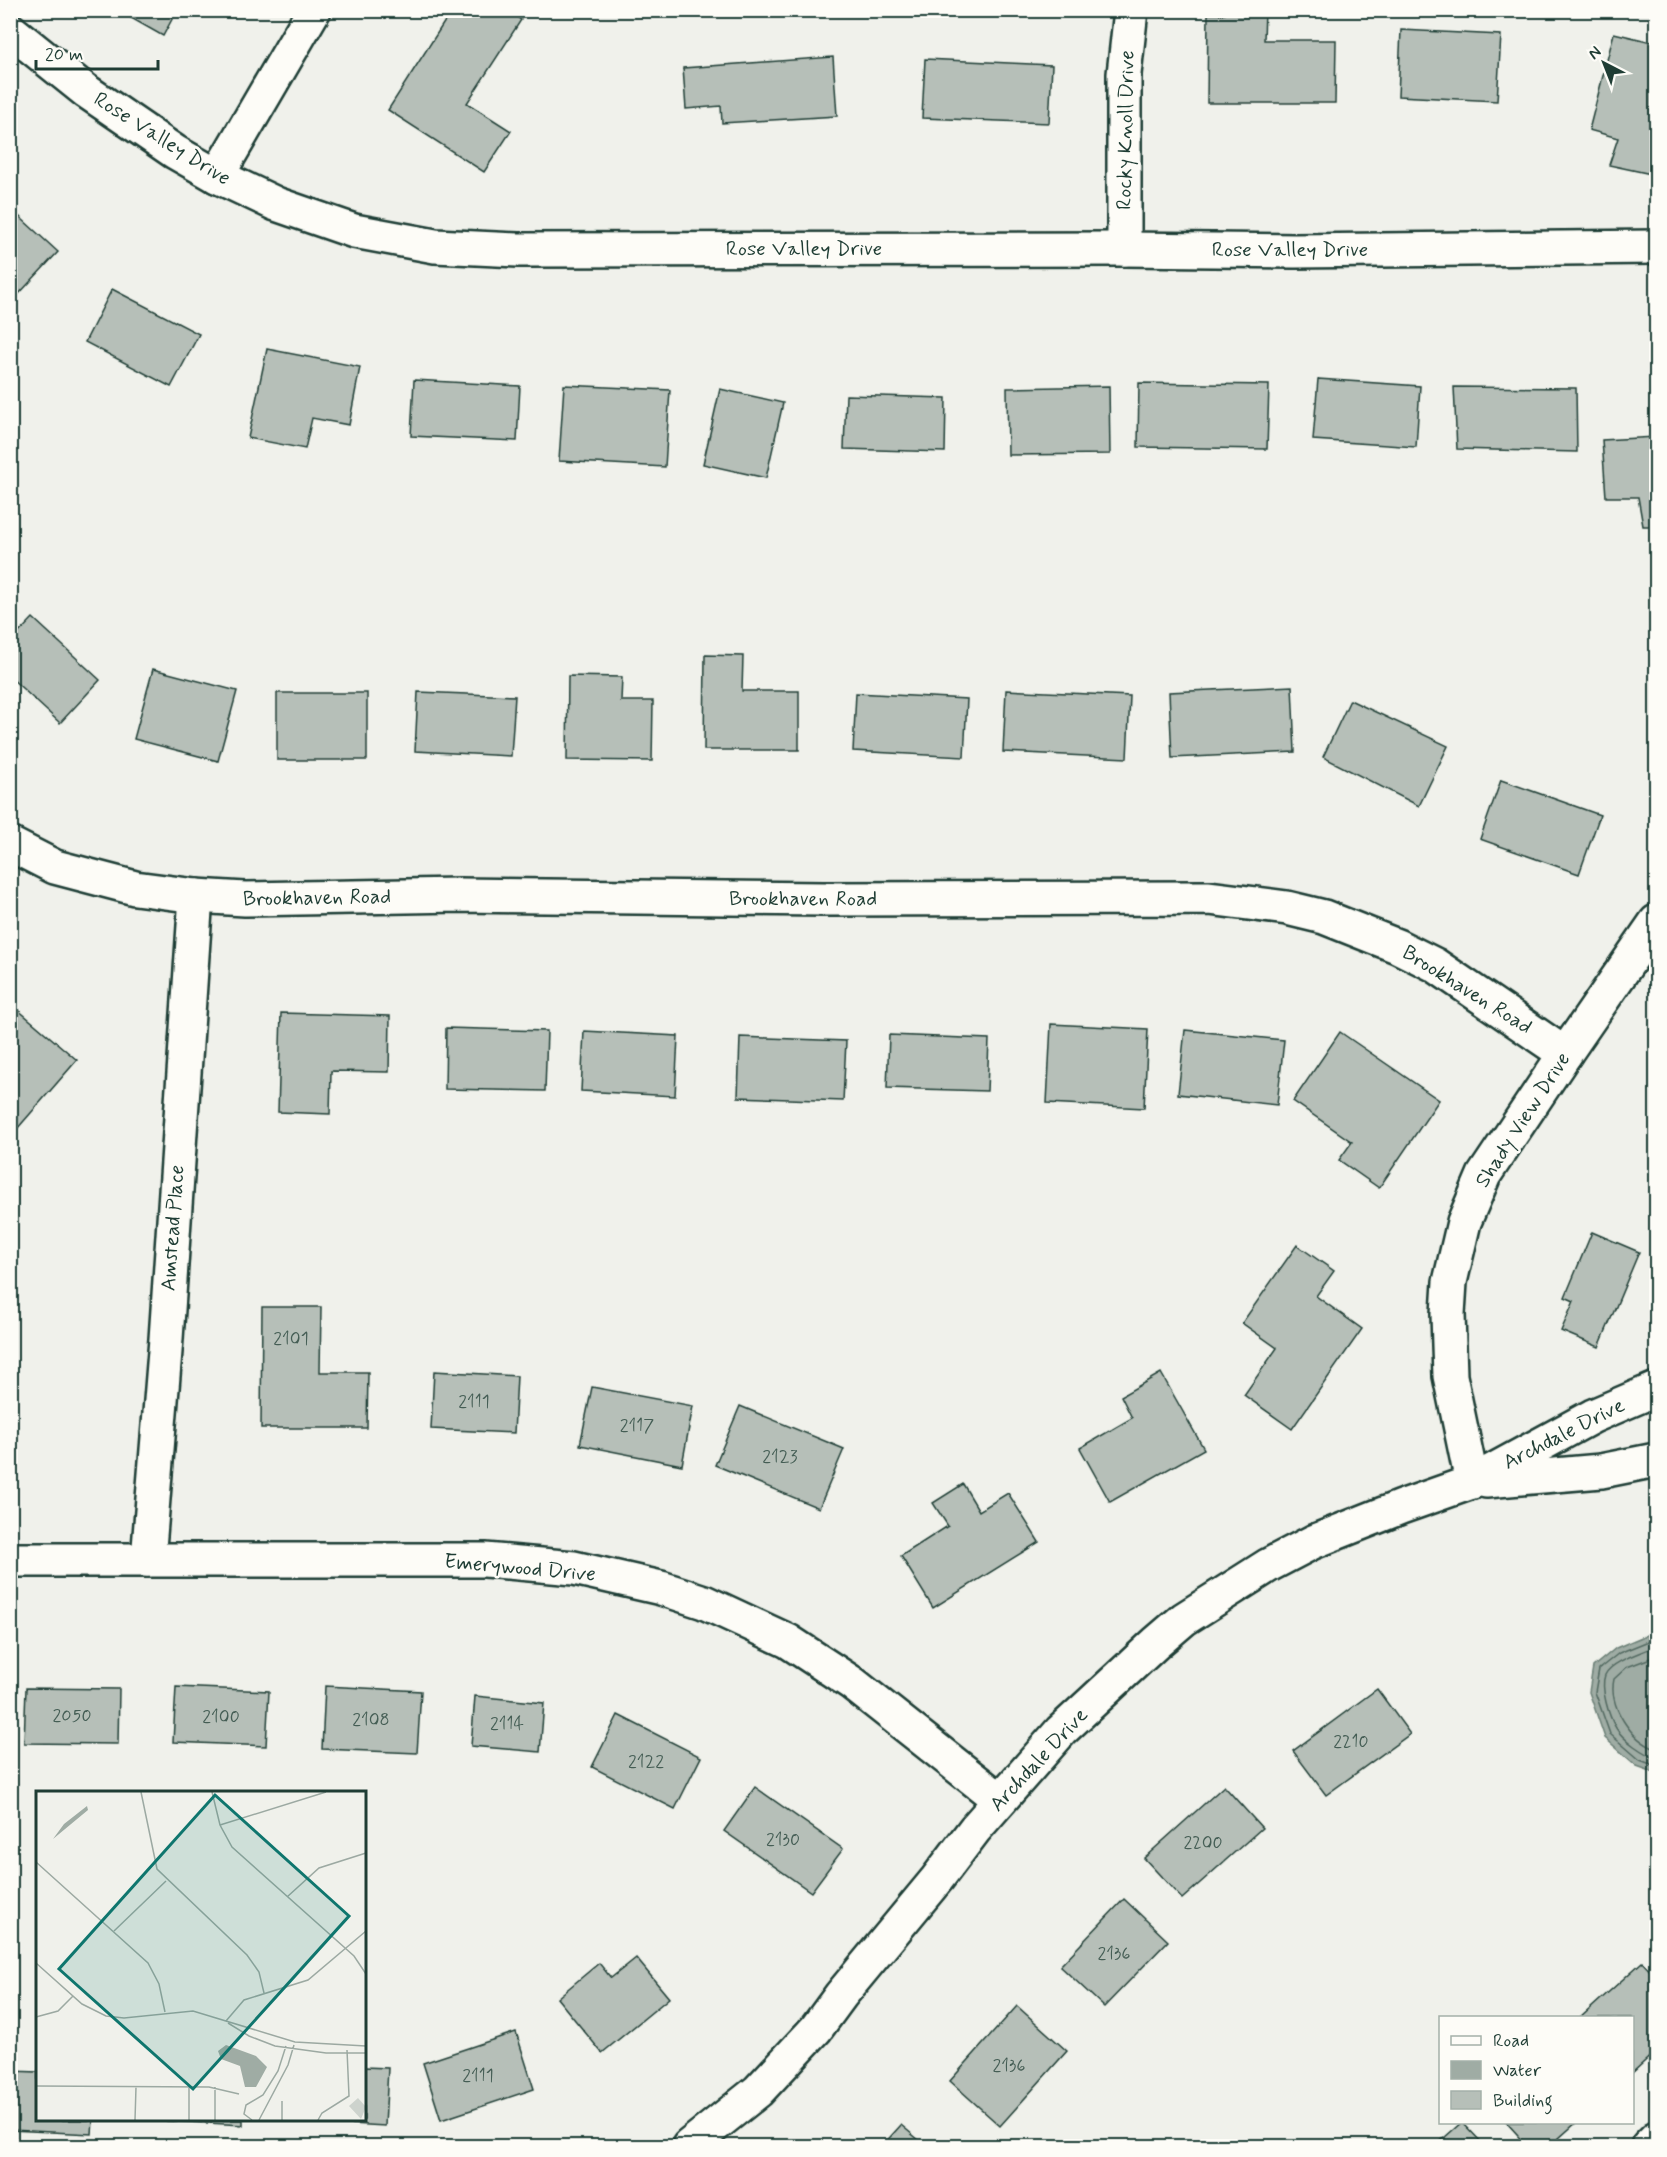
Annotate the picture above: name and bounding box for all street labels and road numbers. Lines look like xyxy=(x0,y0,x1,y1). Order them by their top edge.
street label: Rocky Knoll Drive xyxy=(1111,50,1141,210)
street label: Rose Valley Drive xyxy=(88,86,236,192)
street label: Rose Valley Drive xyxy=(726,235,882,263)
street label: Rose Valley Drive xyxy=(1212,236,1368,264)
street label: Brookhaven Road xyxy=(243,883,391,913)
street label: Brookhaven Road xyxy=(729,885,877,913)
street label: Brookhaven Road xyxy=(1397,939,1537,1041)
street label: Shady View Drive xyxy=(1469,1047,1577,1193)
street label: Amstead Place xyxy=(155,1164,191,1292)
street label: Archdale Drive xyxy=(1499,1391,1629,1477)
street label: Emerywood Drive xyxy=(443,1547,597,1589)
street label: Archdale Drive xyxy=(984,1702,1094,1818)

